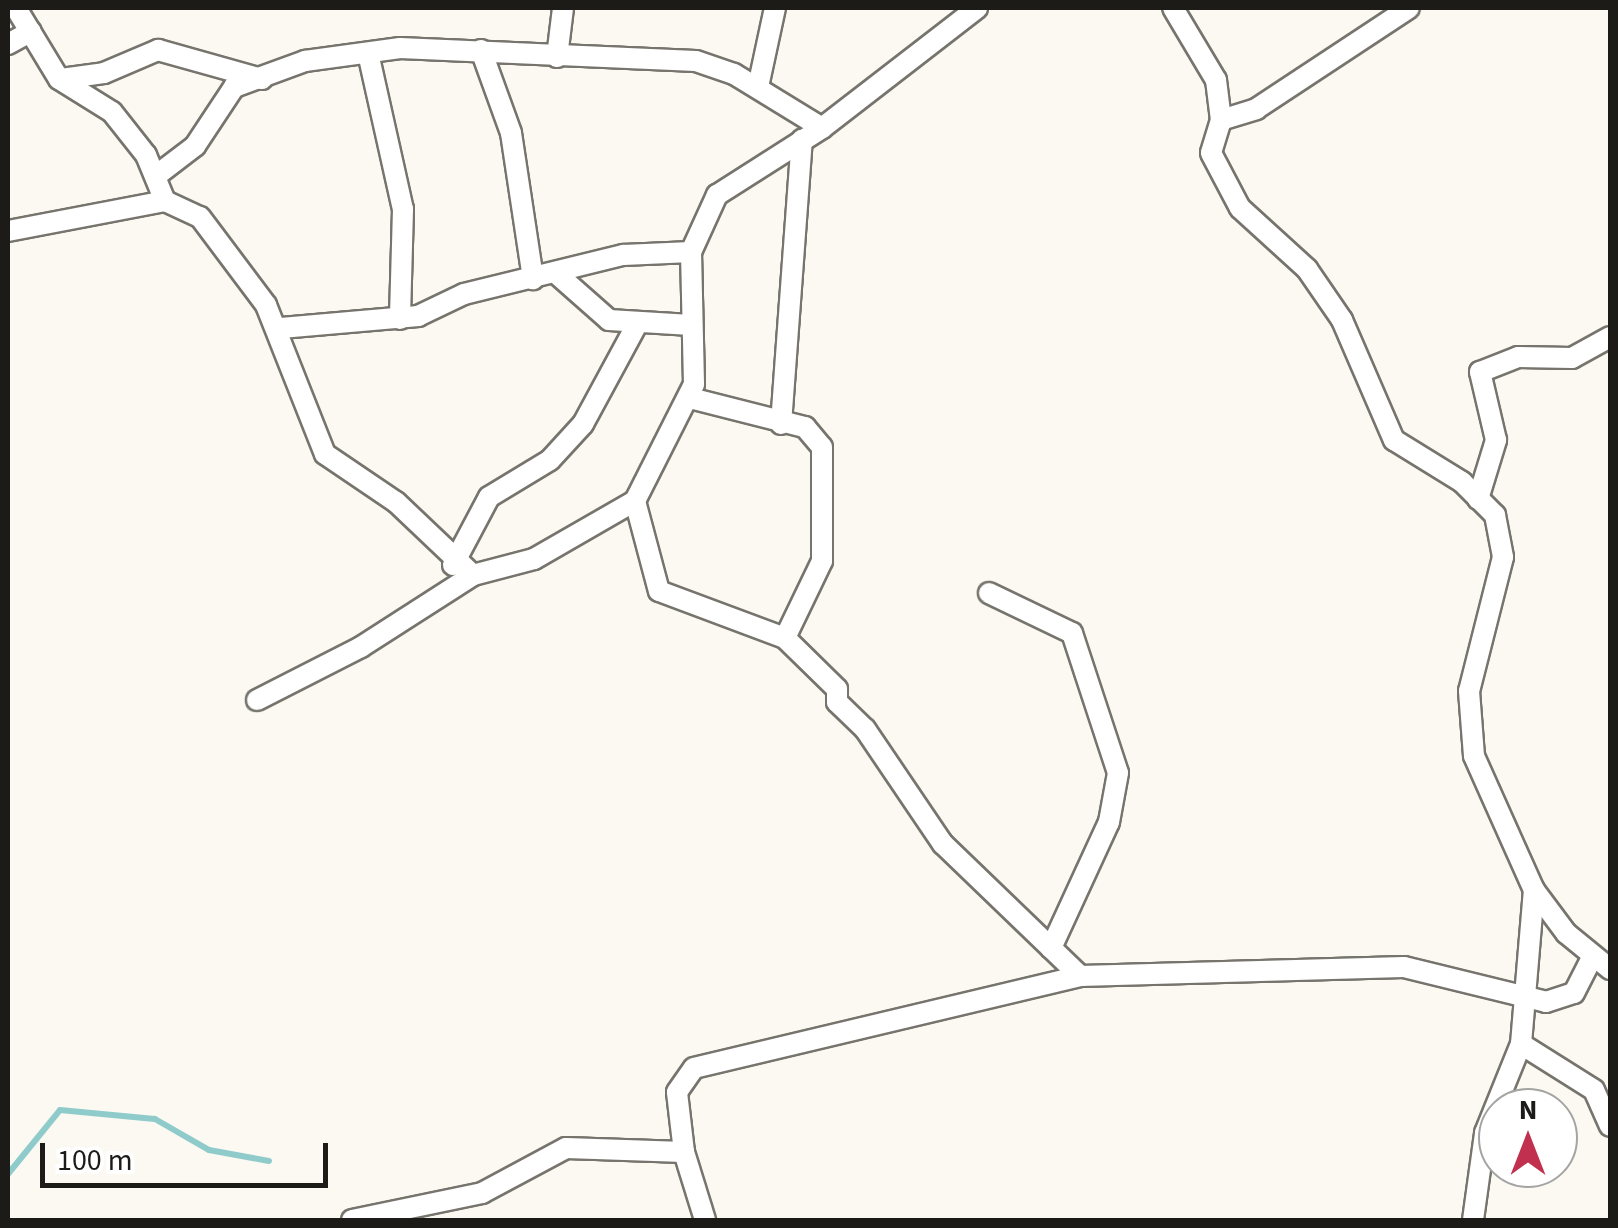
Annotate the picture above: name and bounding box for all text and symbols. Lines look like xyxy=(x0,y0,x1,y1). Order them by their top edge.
north arrow xyxy=(1478,1088,1578,1188)
text: N xyxy=(1519,1090,1537,1130)
scale bar xyxy=(45,1123,332,1185)
text: 100 m xyxy=(57,1139,133,1182)

